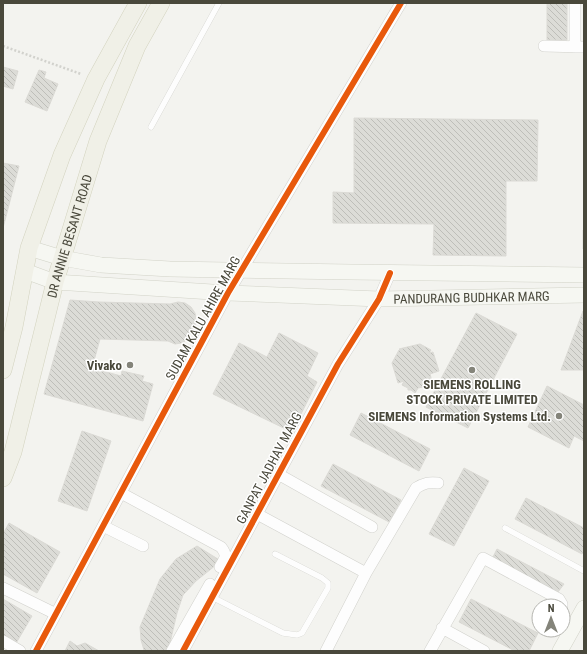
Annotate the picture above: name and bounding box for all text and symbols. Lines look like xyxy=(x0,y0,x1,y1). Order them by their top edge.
street label: DR ANNIE BESANT ROAD xyxy=(44,172,95,299)
street label: SUDAM KALU AHIRE MARG xyxy=(163,253,243,383)
street label: PANDURANG BUDHKAR MARG xyxy=(393,288,550,306)
place label: Vivako xyxy=(87,358,123,373)
marker: Vivako xyxy=(125,360,135,370)
marker: SIEMENS ROLLING STOCK PRIVATE LIMITED xyxy=(467,365,477,375)
place label: SIEMENS ROLLING STOCK PRIVATE LIMITED xyxy=(406,377,538,407)
place label: SIEMENS Information Systems Ltd. xyxy=(368,409,551,424)
street label: GANPAT JADHAV MARG xyxy=(233,410,305,526)
marker: SIEMENS Information Systems Ltd. xyxy=(554,411,564,421)
north arrow xyxy=(531,598,571,638)
text: N xyxy=(548,602,555,615)

